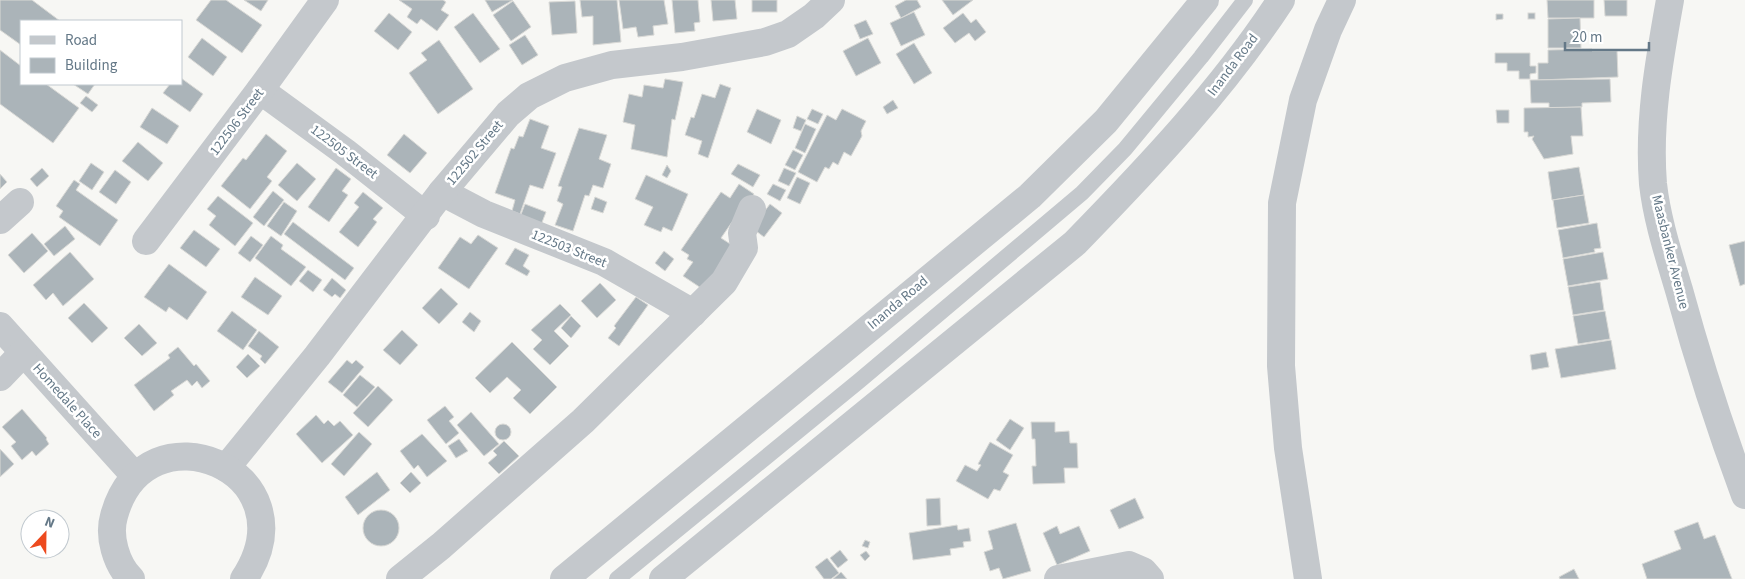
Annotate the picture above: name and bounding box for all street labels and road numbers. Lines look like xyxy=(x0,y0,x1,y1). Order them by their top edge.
street label: Inanda Road xyxy=(1203,30,1263,100)
street label: 122506 Street xyxy=(205,84,269,160)
street label: 122502 Street xyxy=(442,116,508,190)
street label: 122505 Street xyxy=(306,120,382,184)
street label: Maasbanker Avenue xyxy=(1646,193,1694,311)
street label: 122503 Street xyxy=(528,225,610,273)
street label: Inanda Road xyxy=(863,272,933,334)
street label: Homedale Place xyxy=(28,359,106,443)

